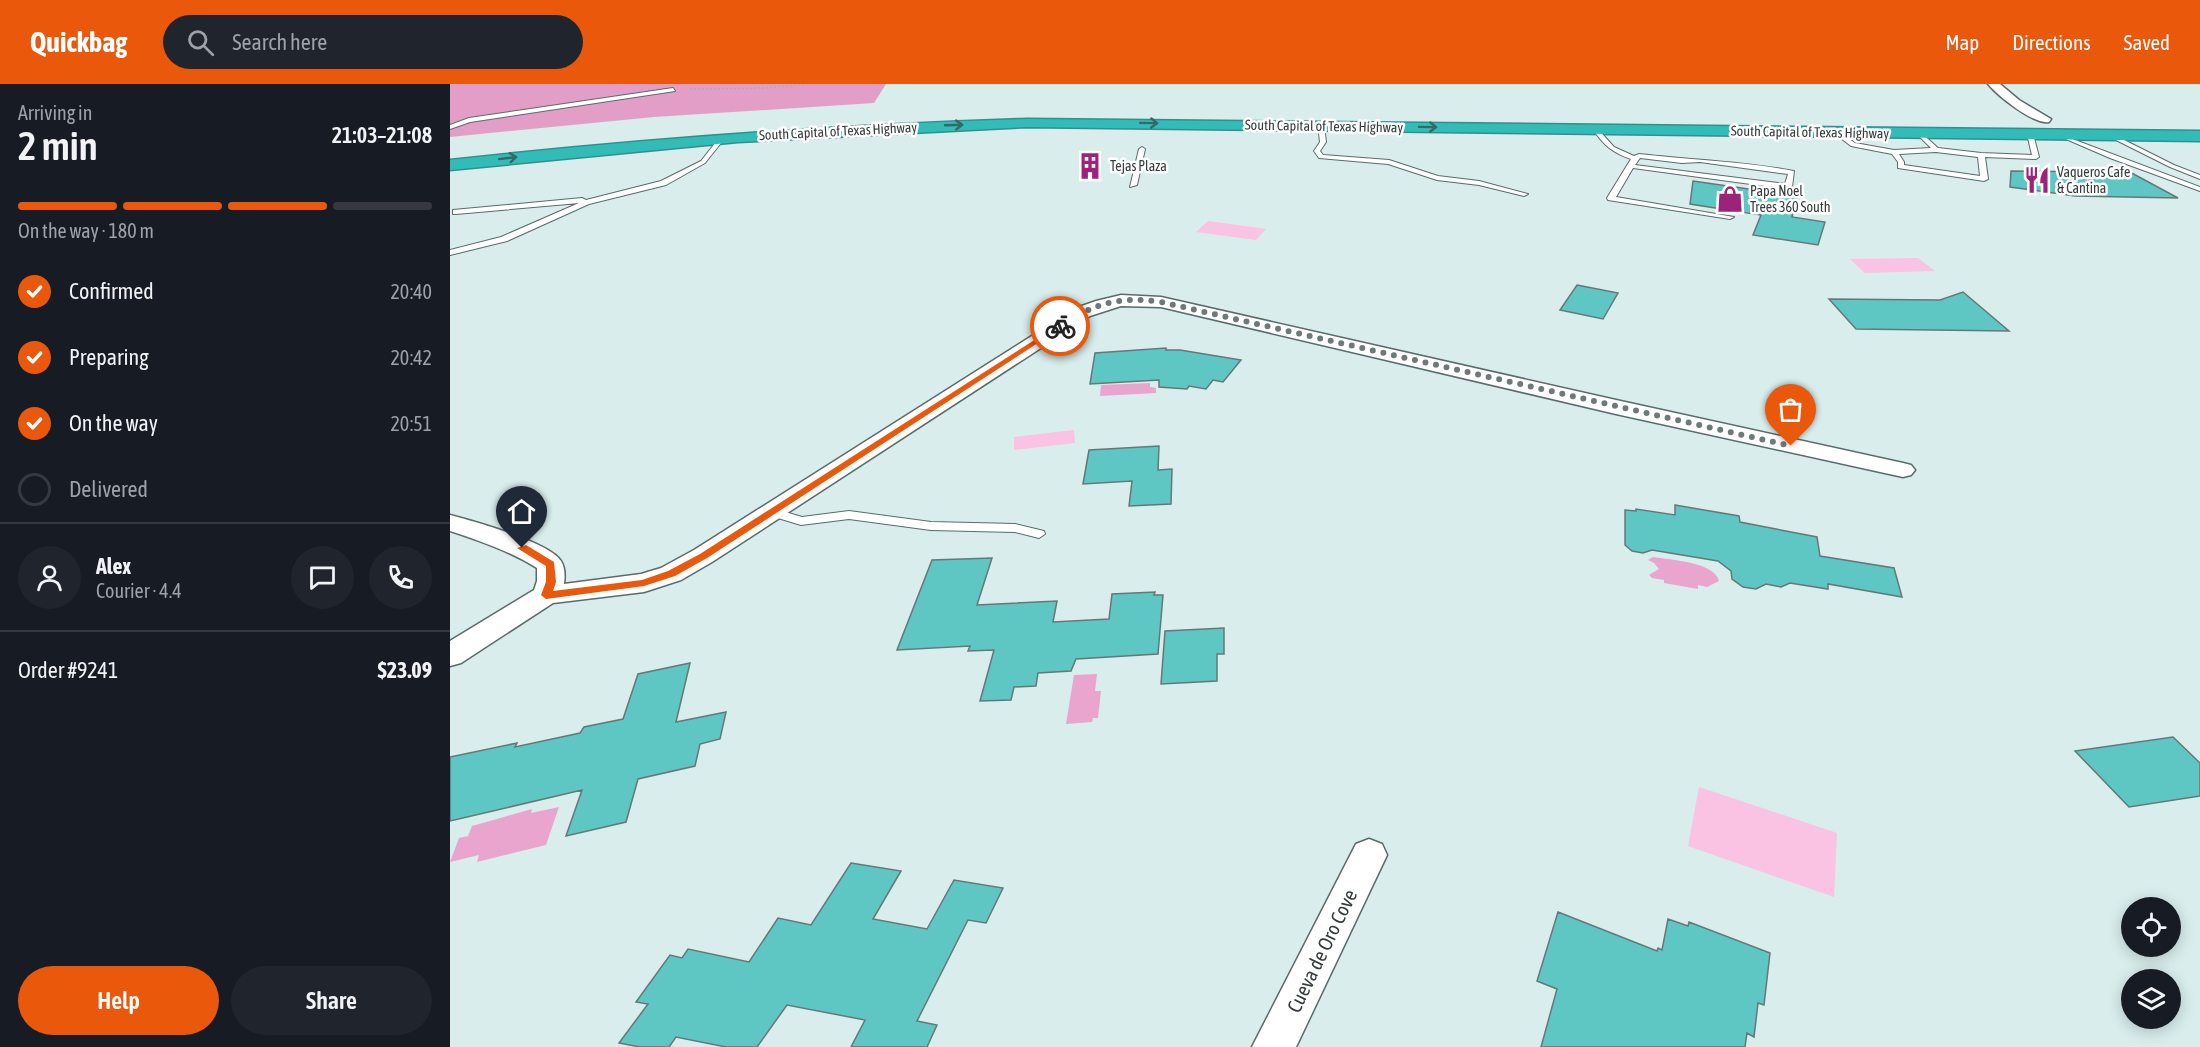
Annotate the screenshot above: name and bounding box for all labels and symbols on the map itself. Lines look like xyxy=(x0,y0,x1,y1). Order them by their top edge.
street label: South Capital of Texas Highway xyxy=(1245,117,1404,135)
one-way arrow xyxy=(1138,118,1158,129)
street label: South Capital of Texas Highway xyxy=(759,119,918,143)
one-way arrow xyxy=(943,120,963,131)
one-way arrow xyxy=(1417,121,1437,133)
street label: South Capital of Texas Highway xyxy=(1731,123,1890,141)
building icon: Tejas Plaza xyxy=(1075,151,1105,181)
one-way arrow xyxy=(498,152,518,163)
place label: Tejas Plaza xyxy=(1110,158,1167,174)
place label: Vaqueros Cafe & Cantina xyxy=(2057,164,2130,196)
restaurant icon: Vaqueros Cafe & Cantina xyxy=(2022,165,2052,195)
place label: Papa Noel Trees 360 South xyxy=(1750,183,1831,215)
shop icon: Papa Noel Trees 360 South xyxy=(1715,184,1745,214)
courier xyxy=(1030,296,1090,356)
pin xyxy=(1765,384,1816,446)
pin xyxy=(496,486,547,548)
street label: Cueva de Oro Cove xyxy=(1282,886,1361,1016)

